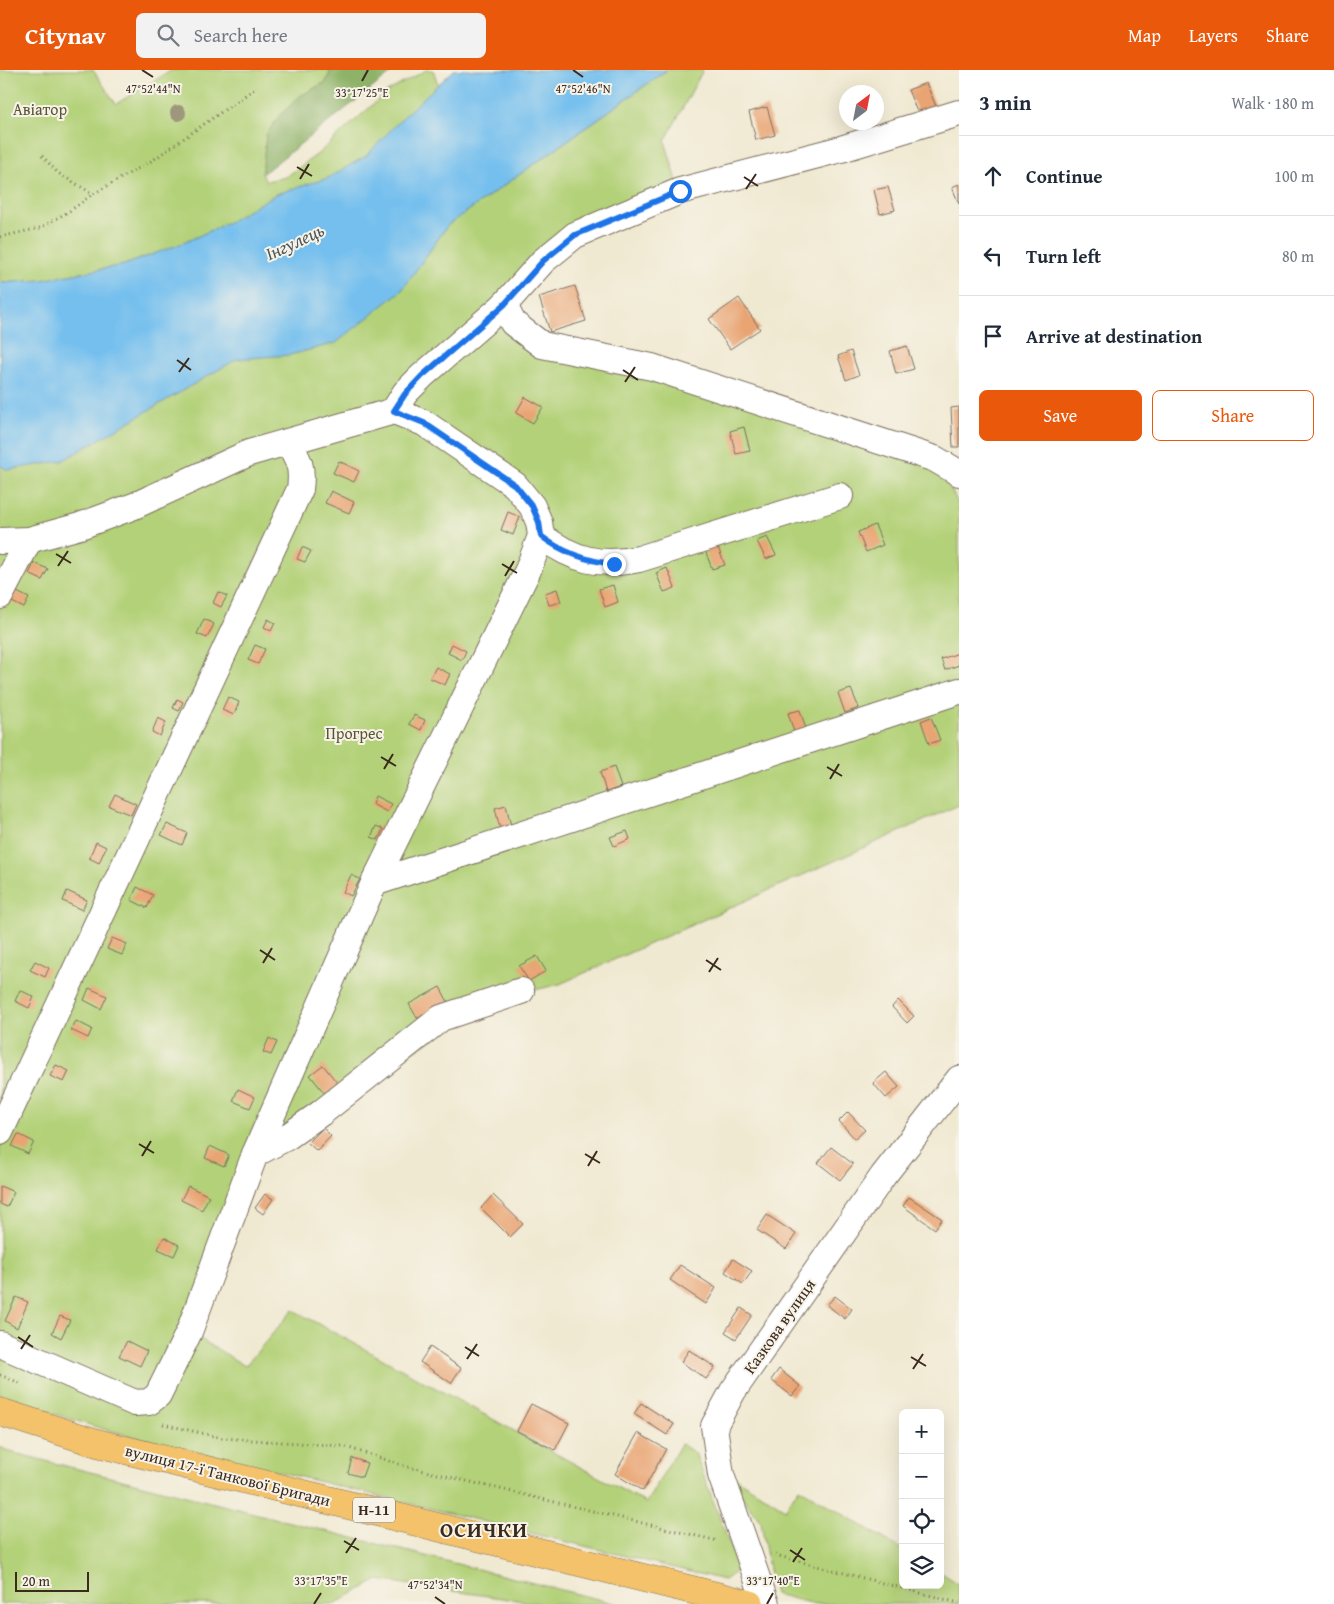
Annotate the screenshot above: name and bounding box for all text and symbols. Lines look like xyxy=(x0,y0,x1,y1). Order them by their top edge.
search box xyxy=(136,13,486,58)
text: Citynav xyxy=(25,18,106,53)
icon: search xyxy=(154,21,182,49)
text: Search here xyxy=(194,21,288,49)
text: Map xyxy=(1128,22,1161,49)
text: Layers xyxy=(1189,22,1238,49)
text: Share xyxy=(1266,22,1309,49)
text: 47°52'44"N xyxy=(125,80,181,97)
text: 47°52'46"N xyxy=(555,80,611,97)
text: 33°17'25"E xyxy=(335,84,389,101)
north arrow xyxy=(839,85,884,130)
text: 3 min xyxy=(979,87,1031,118)
text: Walk · 180 m xyxy=(1231,91,1314,115)
park label: Авіатор xyxy=(13,97,67,121)
icon: ahead xyxy=(979,162,1007,190)
text: Continue xyxy=(1026,162,1103,190)
text: 100 m xyxy=(1274,164,1314,188)
route start xyxy=(669,180,692,203)
water label: Інгулець xyxy=(261,216,329,267)
icon: left xyxy=(979,242,1007,270)
text: Turn left xyxy=(1026,242,1101,270)
text: 80 m xyxy=(1282,244,1314,268)
icon: arrive xyxy=(979,322,1007,350)
text: Arrive at destination xyxy=(1026,322,1202,350)
button: Save xyxy=(979,390,1142,441)
button: Share xyxy=(1152,390,1314,441)
route end xyxy=(603,553,626,576)
park label: Прогрес xyxy=(325,721,383,745)
street label: Казкова вулиця xyxy=(737,1274,821,1378)
map controls xyxy=(899,1409,944,1589)
button: + xyxy=(899,1409,944,1454)
street label: вулиця 17-ї Танкової Бригади xyxy=(123,1438,334,1512)
button: − xyxy=(899,1454,944,1499)
road number: Н-11 xyxy=(353,1498,395,1522)
button: locate xyxy=(899,1499,944,1544)
district label: ОСИЧКИ xyxy=(440,1514,528,1545)
button: layers xyxy=(899,1544,944,1589)
scale bar xyxy=(15,1569,89,1592)
text: 20 m xyxy=(22,1571,50,1591)
text: 33°17'35"E xyxy=(294,1572,348,1589)
text: 33°17'40"E xyxy=(746,1572,800,1589)
text: 47°52'34"N xyxy=(407,1576,463,1593)

